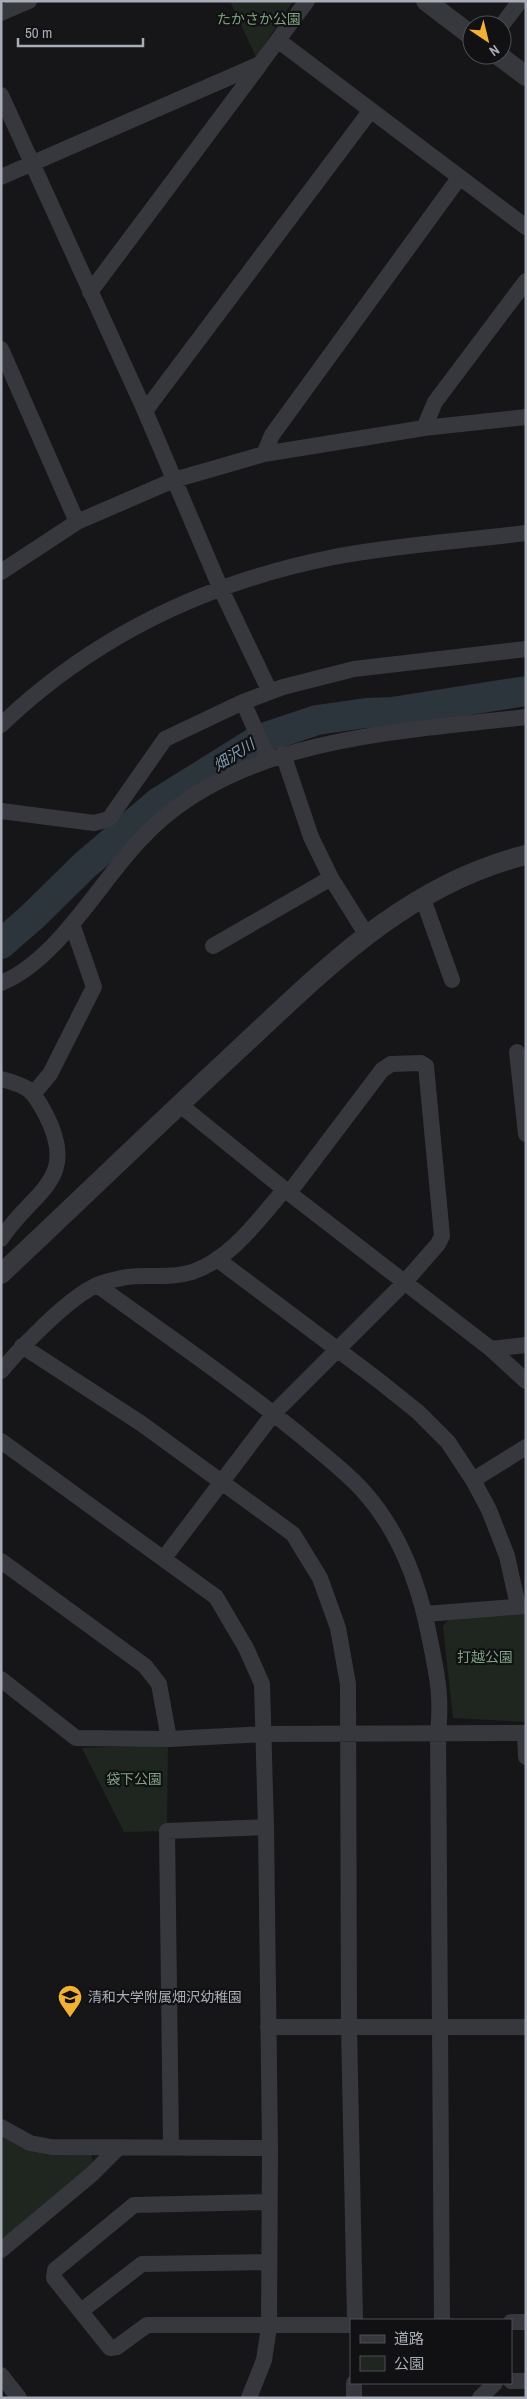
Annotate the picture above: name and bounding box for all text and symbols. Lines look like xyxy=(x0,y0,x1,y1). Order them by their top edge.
park label: たかさか公園 xyxy=(217,10,301,28)
scale bar xyxy=(18,15,142,47)
north arrow xyxy=(462,15,512,65)
text: 50 m xyxy=(25,22,52,43)
text: N xyxy=(486,41,503,60)
water label: 畑沢川 xyxy=(209,733,260,775)
park label: 打越公園 xyxy=(457,1648,513,1666)
park label: 袋下公園 xyxy=(106,1770,162,1788)
school or university icon: 清和大学附属畑沢幼稚園 xyxy=(57,1984,83,2018)
place label: 清和大学附属畑沢幼稚園 xyxy=(88,1988,242,2006)
legend xyxy=(350,2319,512,2384)
text: 道路 xyxy=(394,2328,424,2349)
text: 公園 xyxy=(394,2353,424,2374)

